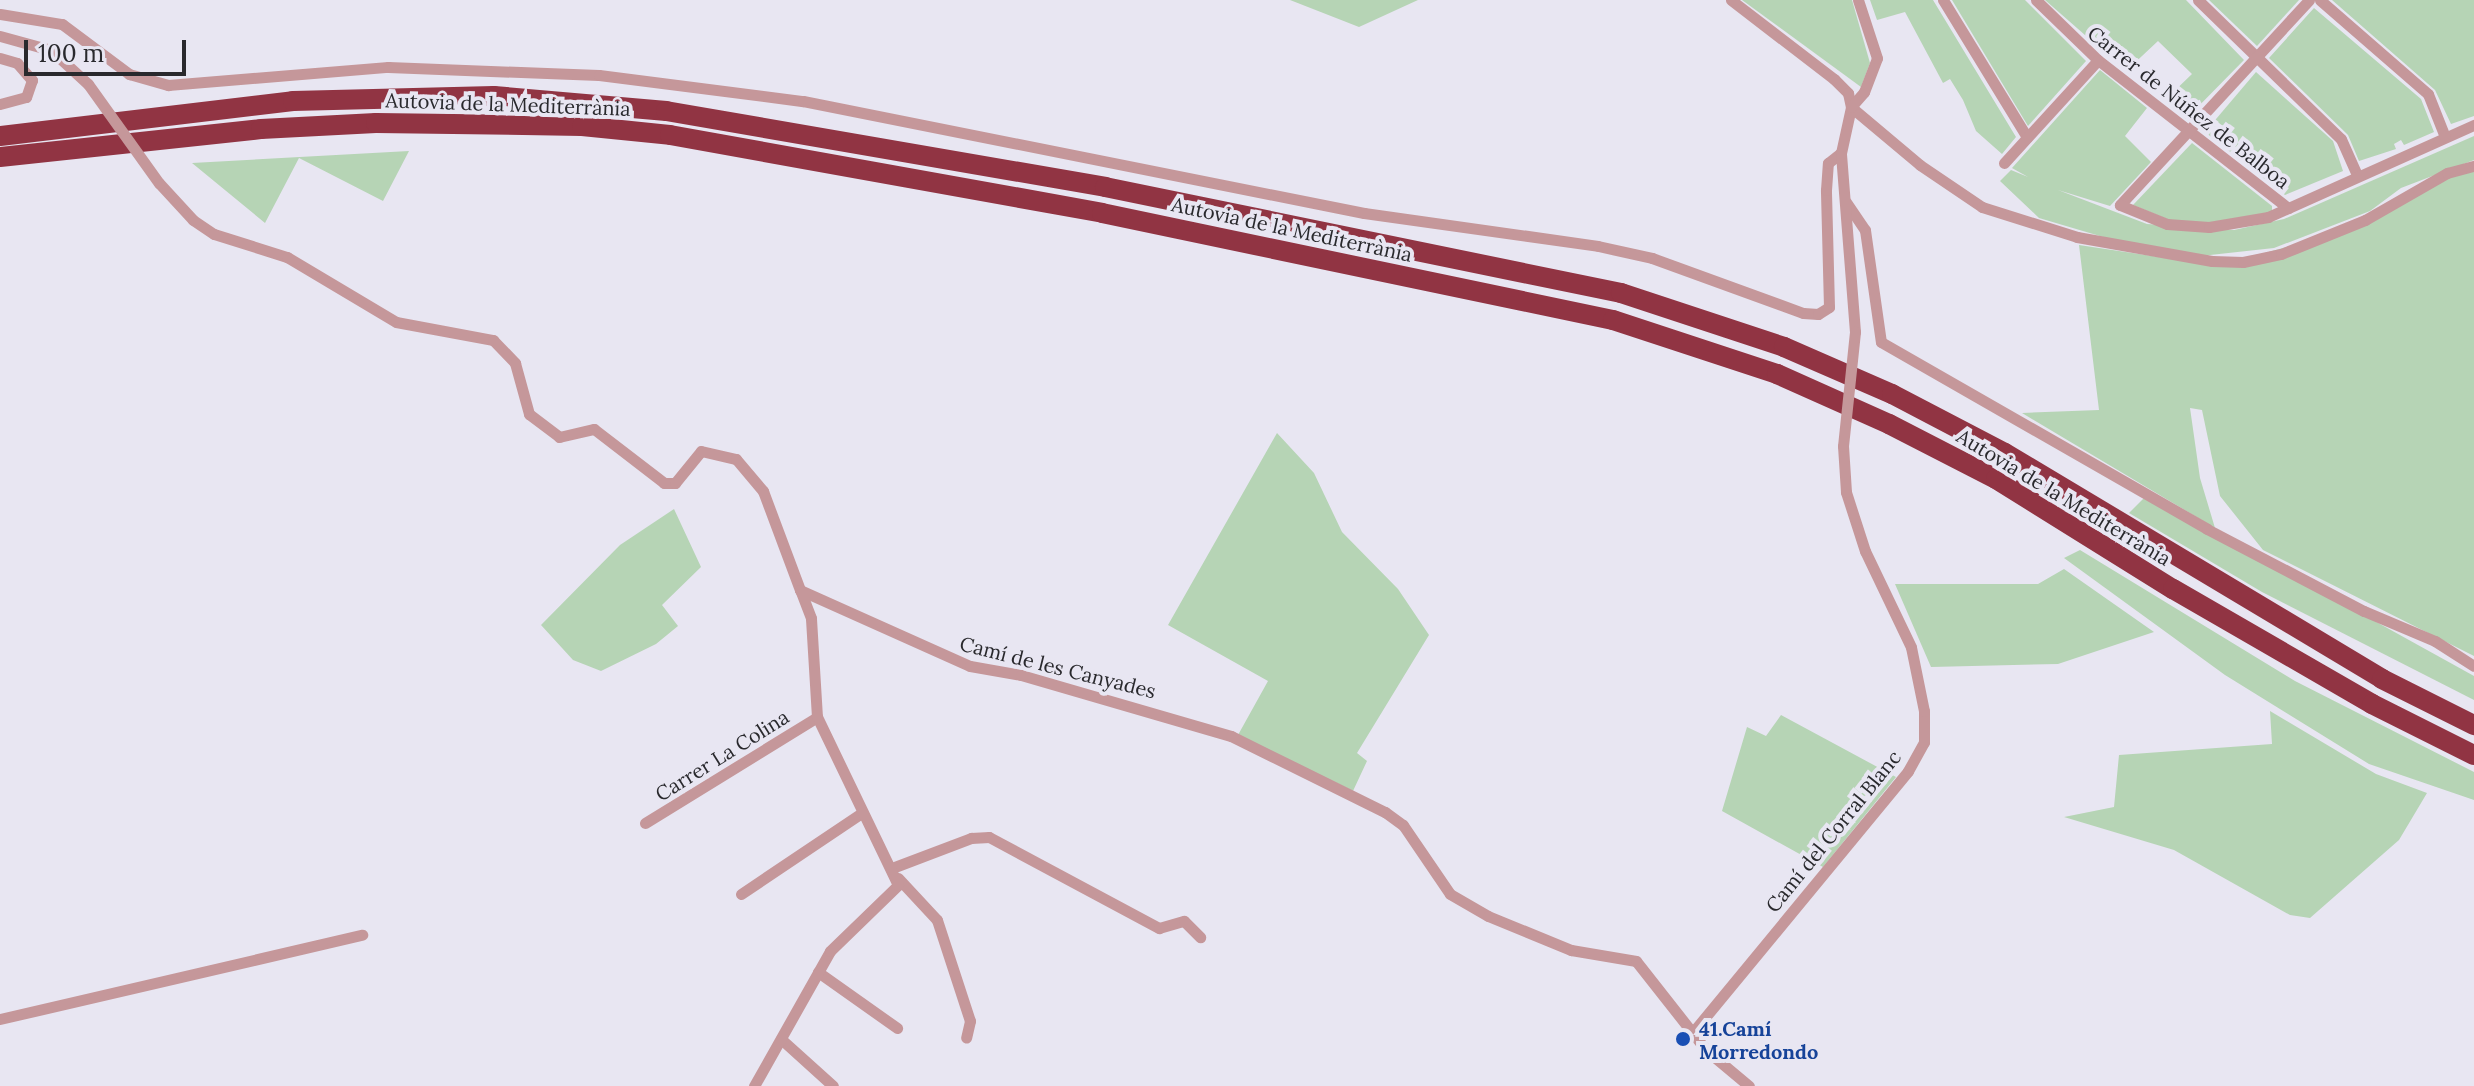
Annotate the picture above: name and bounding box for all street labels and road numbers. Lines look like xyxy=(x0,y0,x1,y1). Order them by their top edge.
street label: Carrer de Núñez de Balboa xyxy=(2083,21,2295,193)
street label: Autovia de la Mediterrània xyxy=(385,88,631,120)
street label: Autovia de la Mediterrània xyxy=(1170,192,1414,266)
street label: Autovia de la Mediterrània xyxy=(1953,424,2175,570)
street label: Camí de les Canyades xyxy=(958,631,1158,703)
street label: Carrer La Colina xyxy=(651,704,793,806)
street label: Camí del Corral Blanc xyxy=(1760,745,1906,917)

